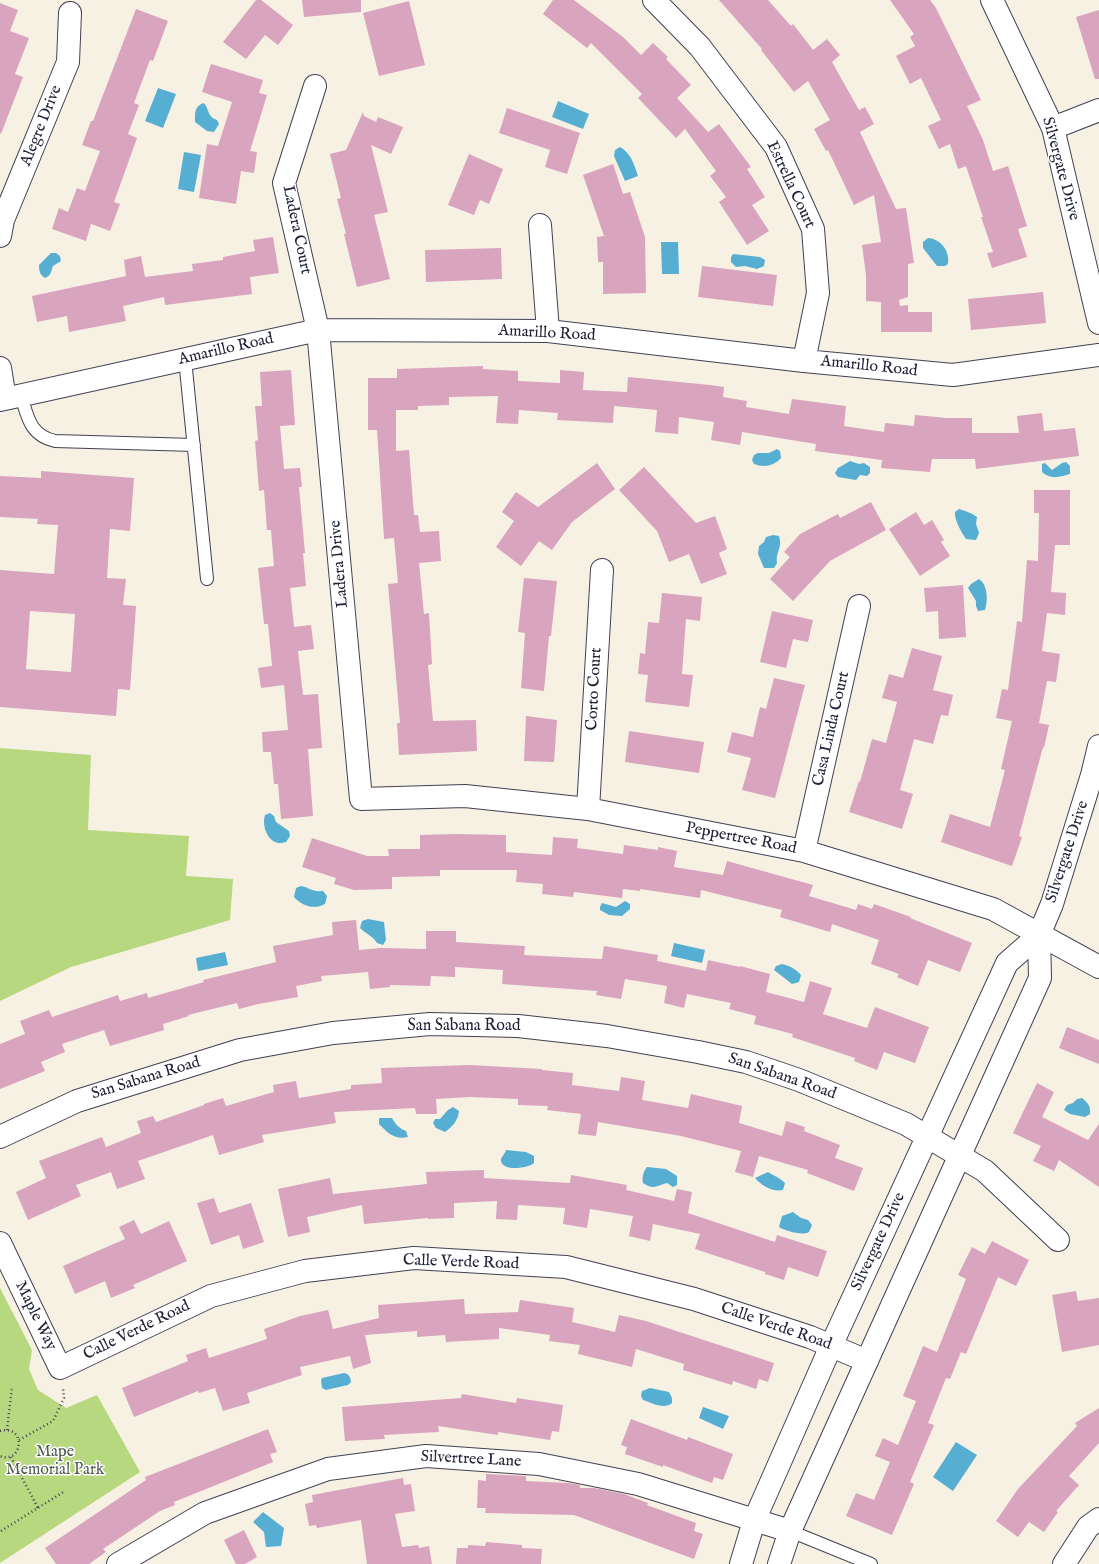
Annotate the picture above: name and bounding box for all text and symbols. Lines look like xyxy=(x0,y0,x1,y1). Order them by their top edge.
street label: Alegre Drive xyxy=(17,83,67,169)
street label: Silvergate Drive xyxy=(1037,115,1083,223)
street label: Estrella Court xyxy=(761,138,819,232)
street label: Ladera Court xyxy=(277,184,315,276)
street label: Amarillo Road xyxy=(498,322,596,346)
street label: Amarillo Road xyxy=(176,330,276,370)
street label: Amarillo Road xyxy=(820,352,918,382)
street label: Ladera Drive xyxy=(327,519,353,609)
street label: Corto Court xyxy=(583,647,607,731)
street label: Casa Linda Court xyxy=(809,670,855,788)
street label: Silvergate Drive xyxy=(1042,799,1094,905)
street label: Peppertree Road xyxy=(684,819,798,859)
street label: San Sabana Road xyxy=(408,1017,520,1037)
street label: San Sabana Road xyxy=(726,1050,838,1104)
street label: San Sabana Road xyxy=(89,1053,203,1105)
street label: Silvergate Drive xyxy=(848,1190,910,1294)
street label: Calle Verde Road xyxy=(403,1251,519,1275)
street label: Maple Way xyxy=(10,1278,60,1354)
street label: Calle Verde Road xyxy=(81,1297,193,1365)
street label: Calle Verde Road xyxy=(718,1299,834,1355)
park label: Mape Memorial Park xyxy=(6,1443,104,1481)
street label: Silvertree Lane xyxy=(420,1448,522,1472)

